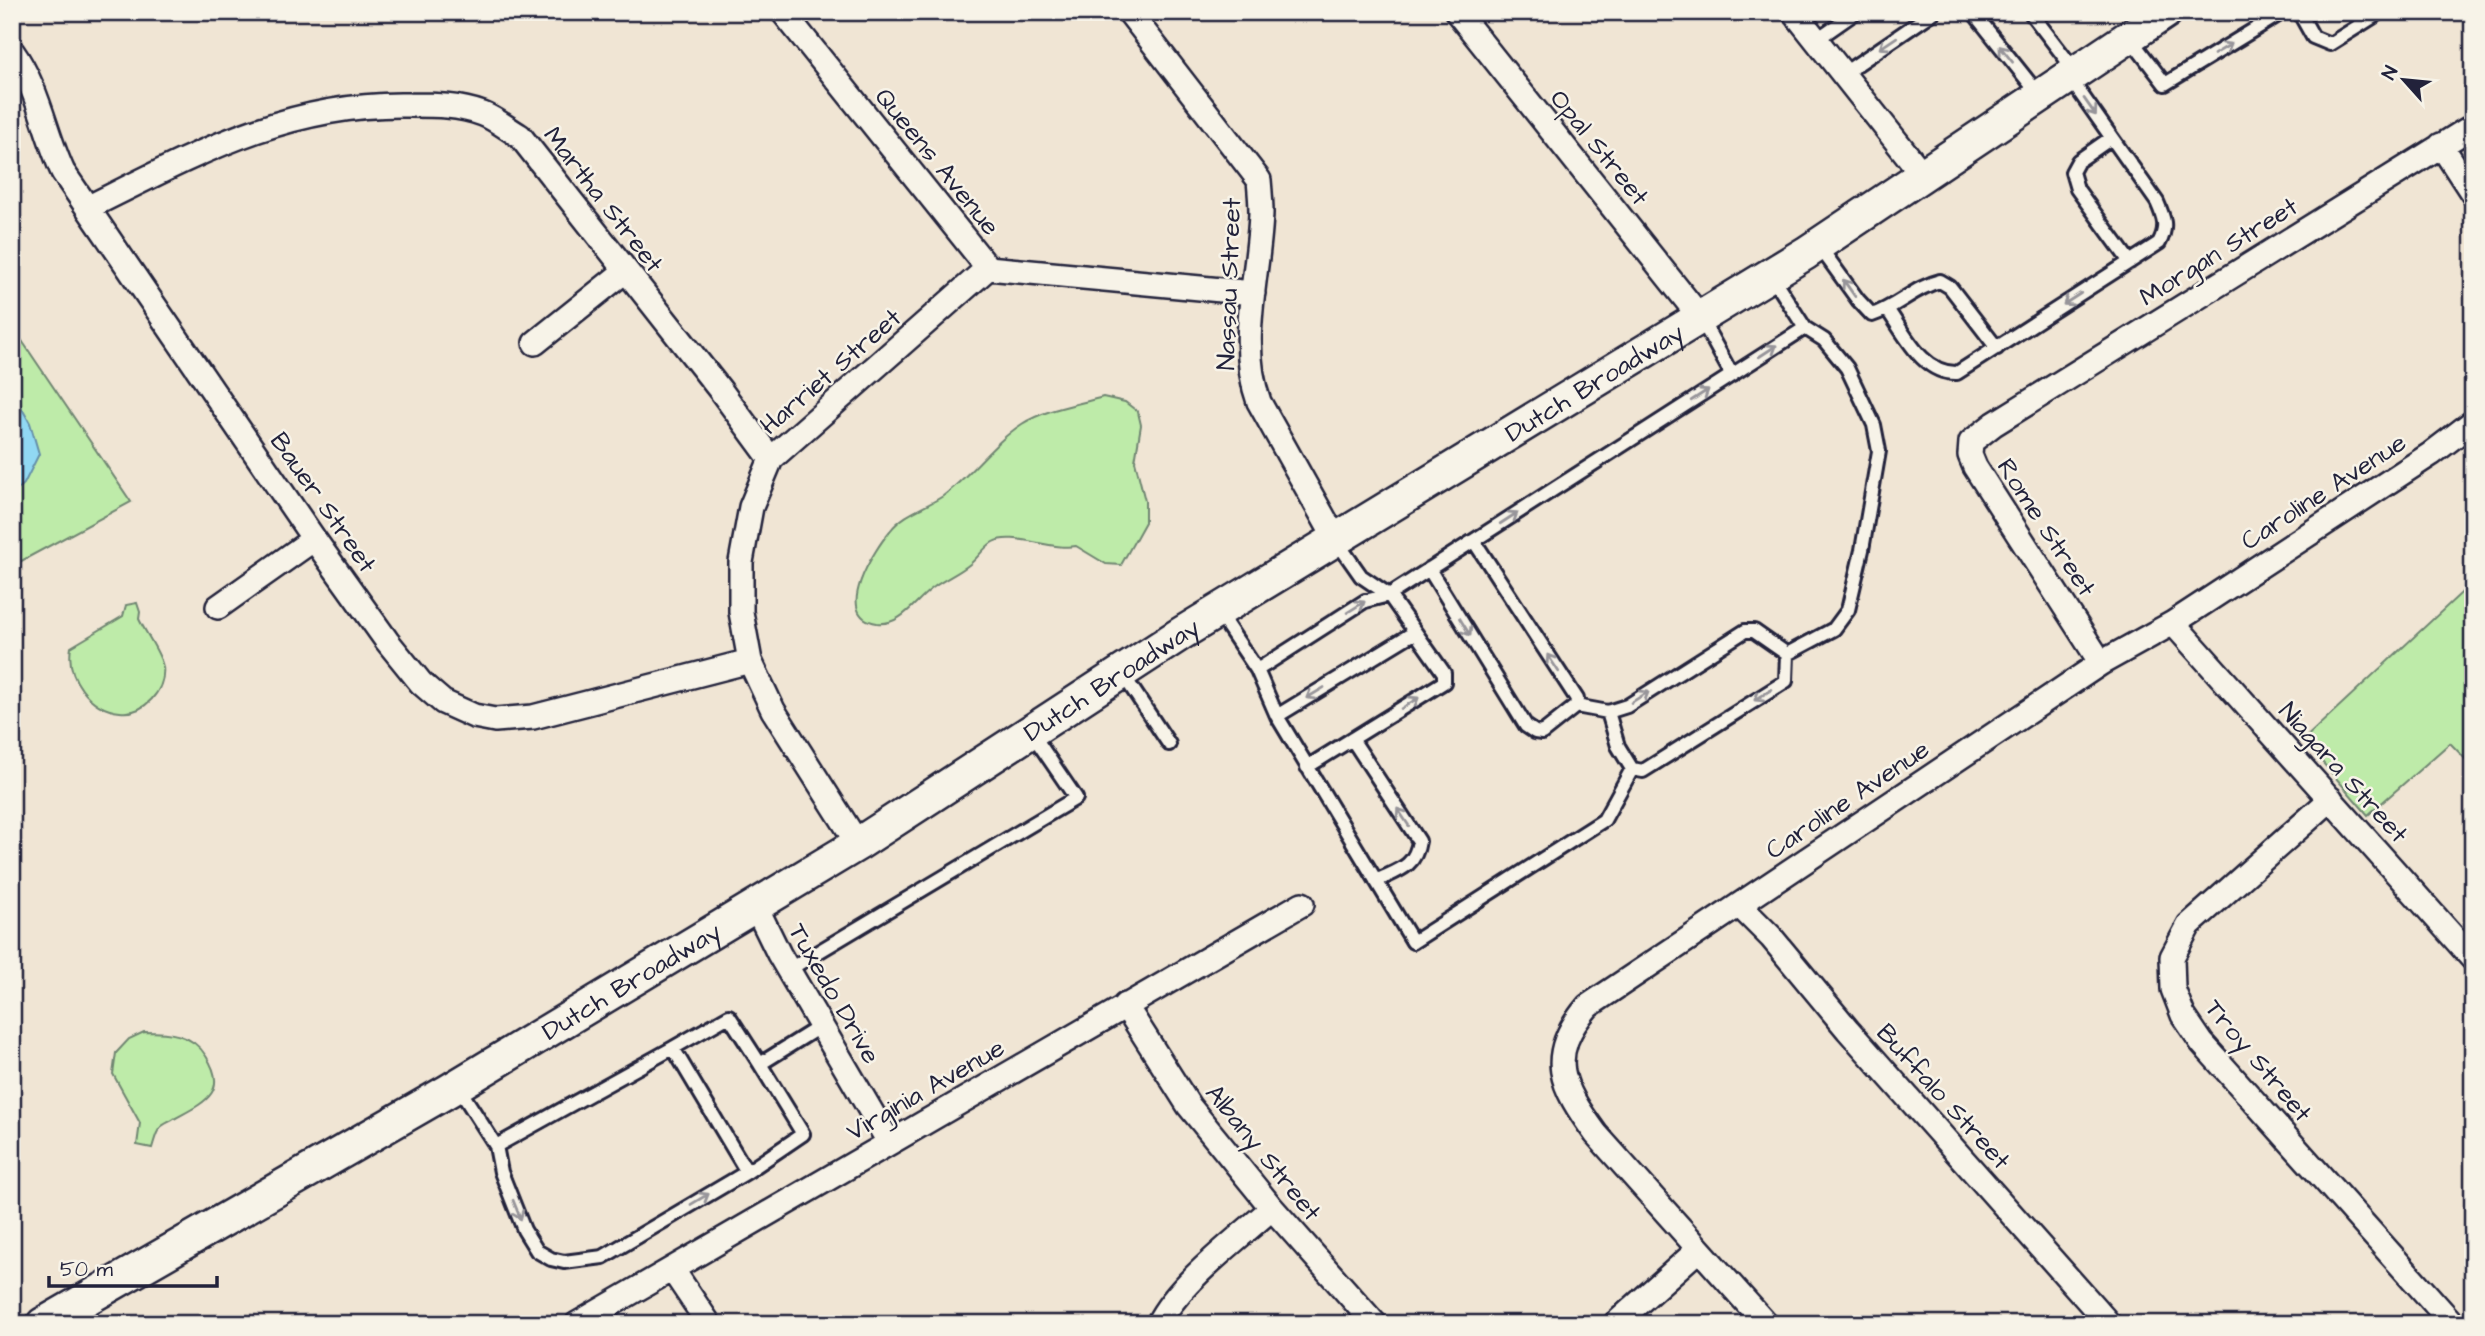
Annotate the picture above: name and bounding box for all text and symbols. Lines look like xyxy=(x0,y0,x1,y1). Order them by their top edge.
one-way arrow xyxy=(1879,36,1898,50)
one-way arrow xyxy=(2213,42,2233,56)
one-way arrow xyxy=(1999,46,2014,64)
north arrow xyxy=(2370,46,2440,116)
text: N xyxy=(2375,61,2405,84)
street label: Queens Avenue xyxy=(866,80,1008,243)
street label: Opal Street xyxy=(1541,82,1658,214)
one-way arrow xyxy=(2083,97,2097,116)
street label: Martha Street xyxy=(535,119,672,281)
street label: Morgan Street xyxy=(2132,188,2306,317)
street label: Nassau Street xyxy=(1208,197,1250,371)
one-way arrow xyxy=(1842,279,1856,298)
one-way arrow xyxy=(2063,292,2083,306)
street label: Harriet Street xyxy=(752,300,910,443)
street label: Dutch Broadway xyxy=(1499,315,1692,451)
one-way arrow xyxy=(1758,344,1778,358)
one-way arrow xyxy=(1690,388,1709,403)
street label: Bauer Street xyxy=(261,425,385,580)
street label: Caroline Avenue xyxy=(2234,425,2413,559)
street label: Rome Street xyxy=(1988,451,2105,604)
one-way arrow xyxy=(1498,511,1518,525)
one-way arrow xyxy=(1346,600,1366,614)
street label: Dutch Broadway xyxy=(1017,610,1207,750)
one-way arrow xyxy=(1458,617,1472,637)
one-way arrow xyxy=(1546,654,1561,673)
one-way arrow xyxy=(1305,686,1325,700)
one-way arrow xyxy=(1754,688,1773,703)
one-way arrow xyxy=(1630,690,1650,704)
street label: Niagara Street xyxy=(2269,694,2417,853)
one-way arrow xyxy=(1399,695,1419,709)
street label: Caroline Avenue xyxy=(1758,732,1937,868)
one-way arrow xyxy=(1396,808,1411,827)
street label: Dutch Broadway xyxy=(535,914,729,1049)
street label: Tuxedo Drive xyxy=(779,917,889,1070)
street label: Troy Street xyxy=(2195,992,2321,1131)
street label: Buffalo Street xyxy=(1868,1016,2019,1178)
street label: Virginia Avenue xyxy=(840,1030,1012,1151)
street label: Albany Street xyxy=(1195,1077,1330,1230)
one-way arrow xyxy=(690,1192,710,1206)
one-way arrow xyxy=(511,1199,524,1221)
scale bar xyxy=(49,1245,217,1289)
text: 50 m xyxy=(60,1255,114,1284)

